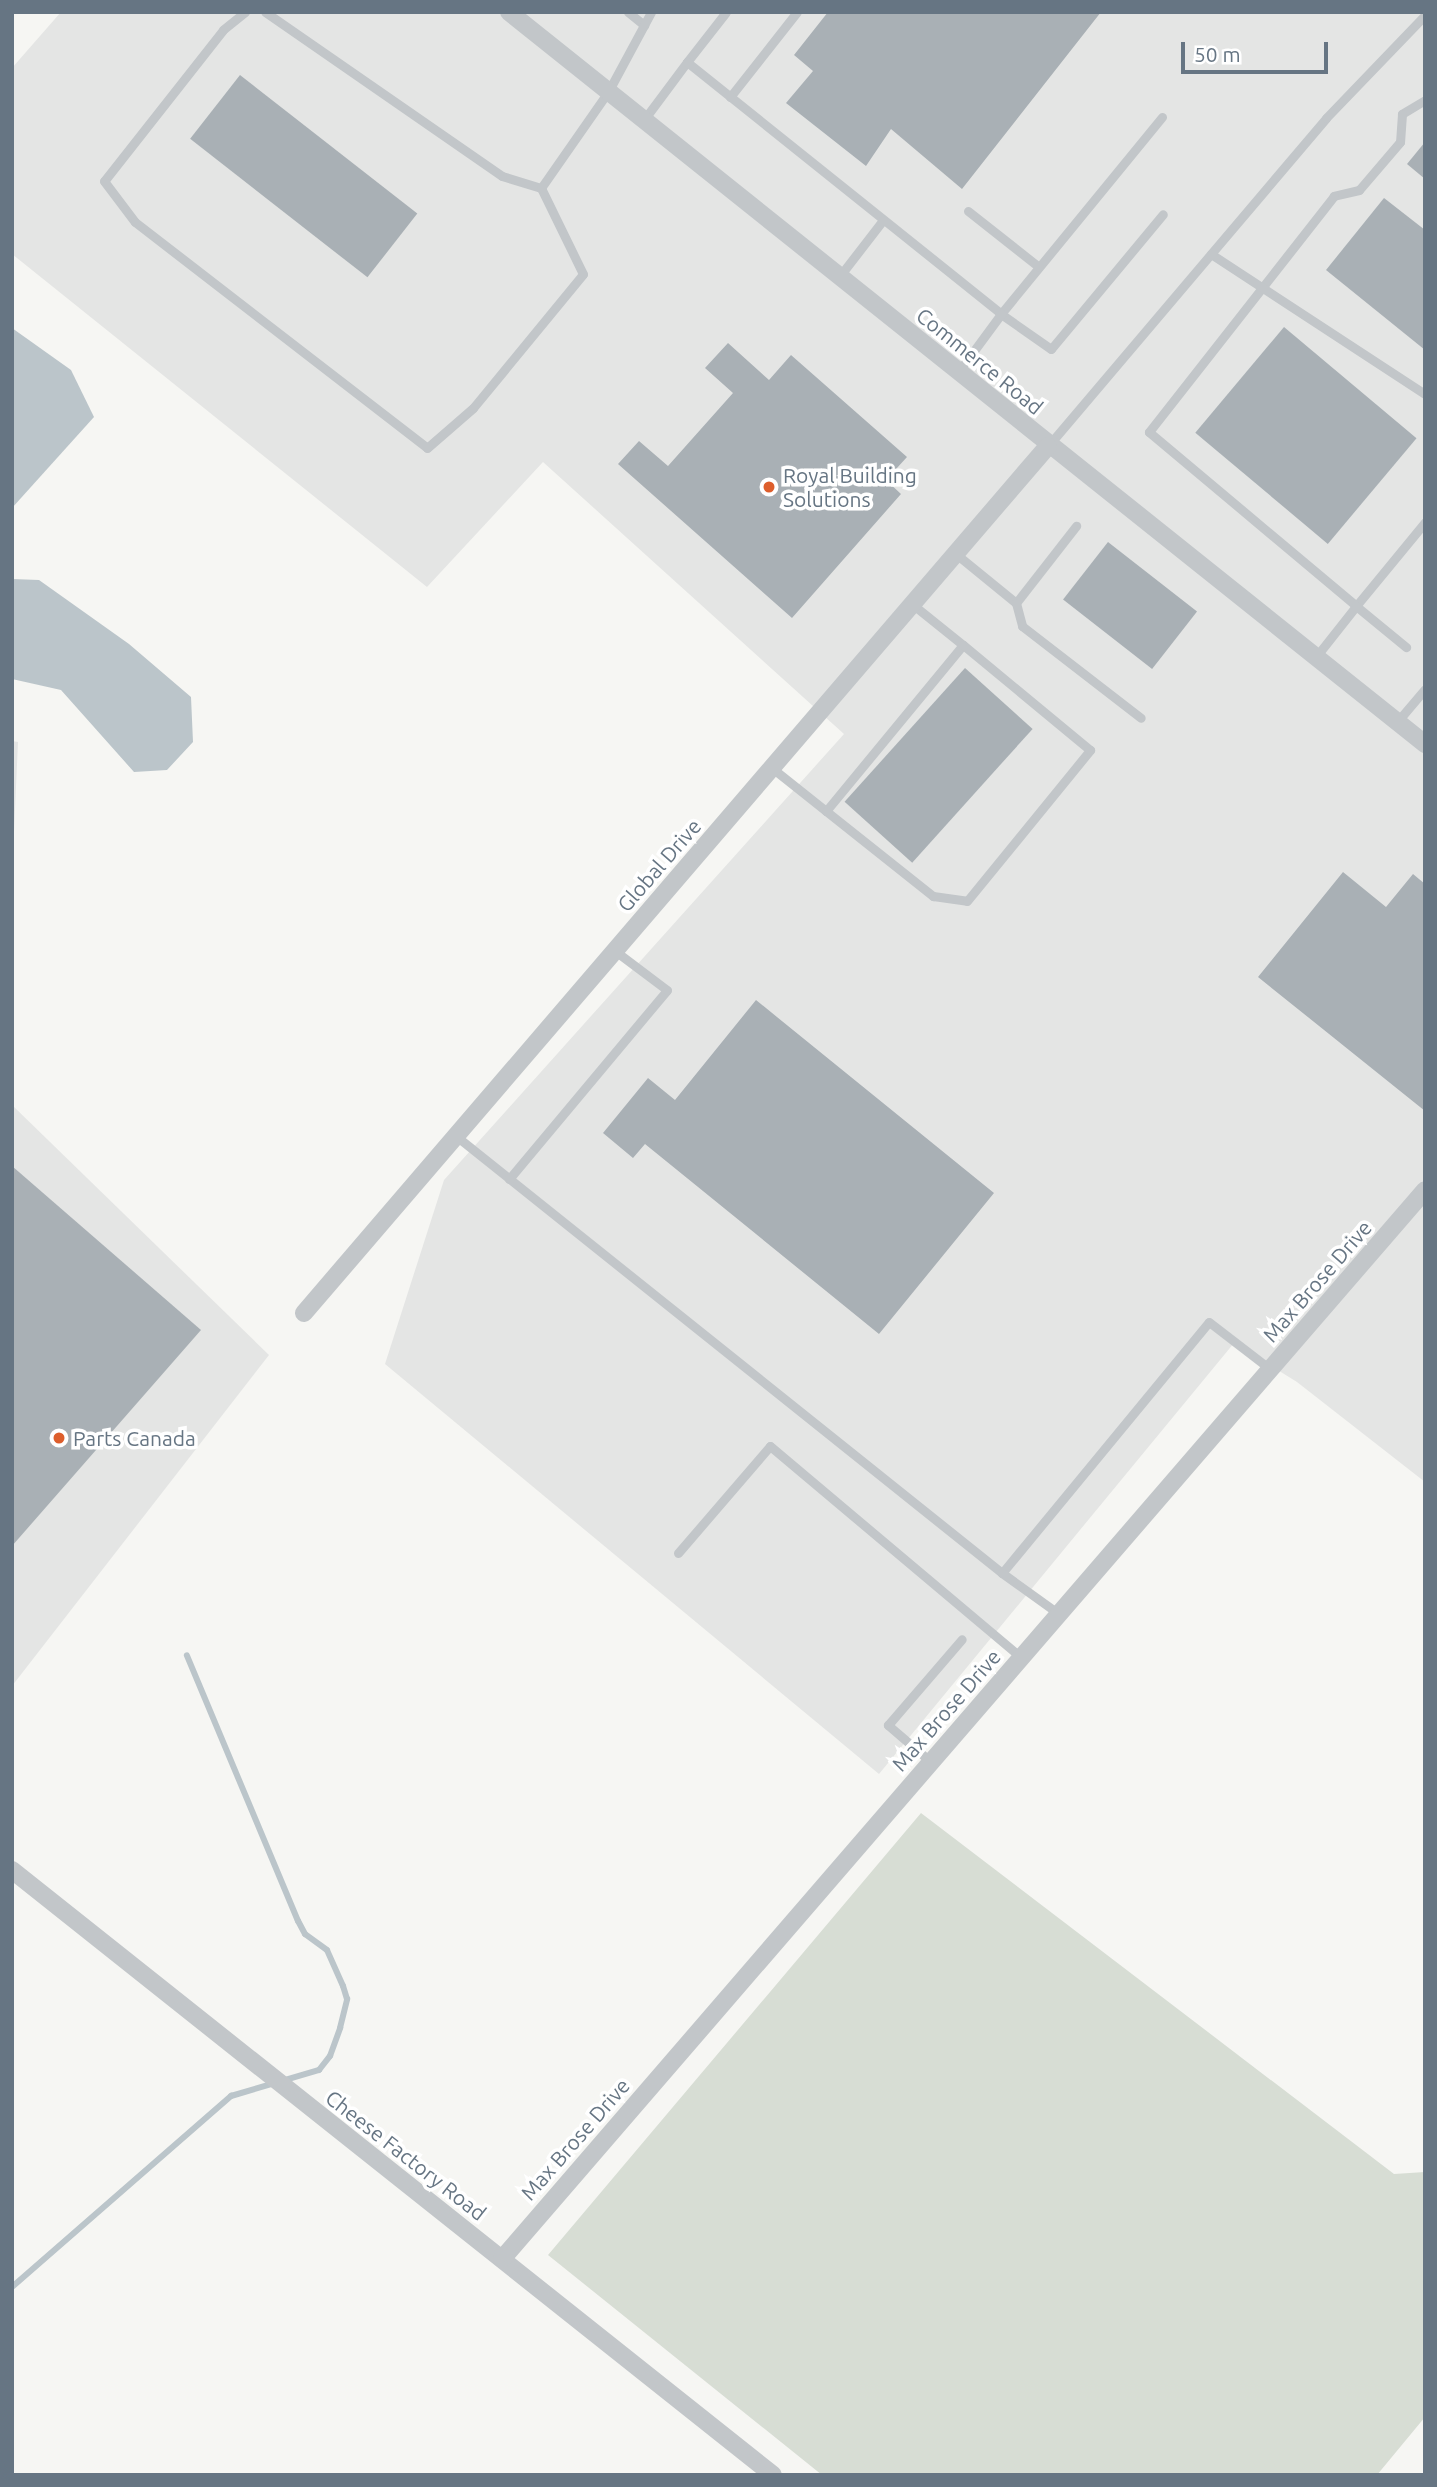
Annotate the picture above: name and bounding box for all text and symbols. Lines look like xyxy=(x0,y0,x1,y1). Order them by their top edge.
scale bar xyxy=(1185,28,1332,72)
text: 50 m xyxy=(1194,42,1241,66)
street label: Commerce Road xyxy=(912,302,1048,420)
place label: Royal Building Solutions xyxy=(783,462,917,512)
marker: Royal Building Solutions xyxy=(761,479,777,495)
street label: Global Drive xyxy=(612,813,706,917)
street label: Max Brose Drive xyxy=(1257,1215,1377,1347)
place label: Parts Canada xyxy=(73,1425,196,1451)
marker: Parts Canada xyxy=(51,1430,67,1446)
street label: Max Brose Drive xyxy=(886,1644,1006,1776)
street label: Max Brose Drive xyxy=(515,2073,635,2205)
street label: Cheese Factory Road xyxy=(321,2085,491,2225)

